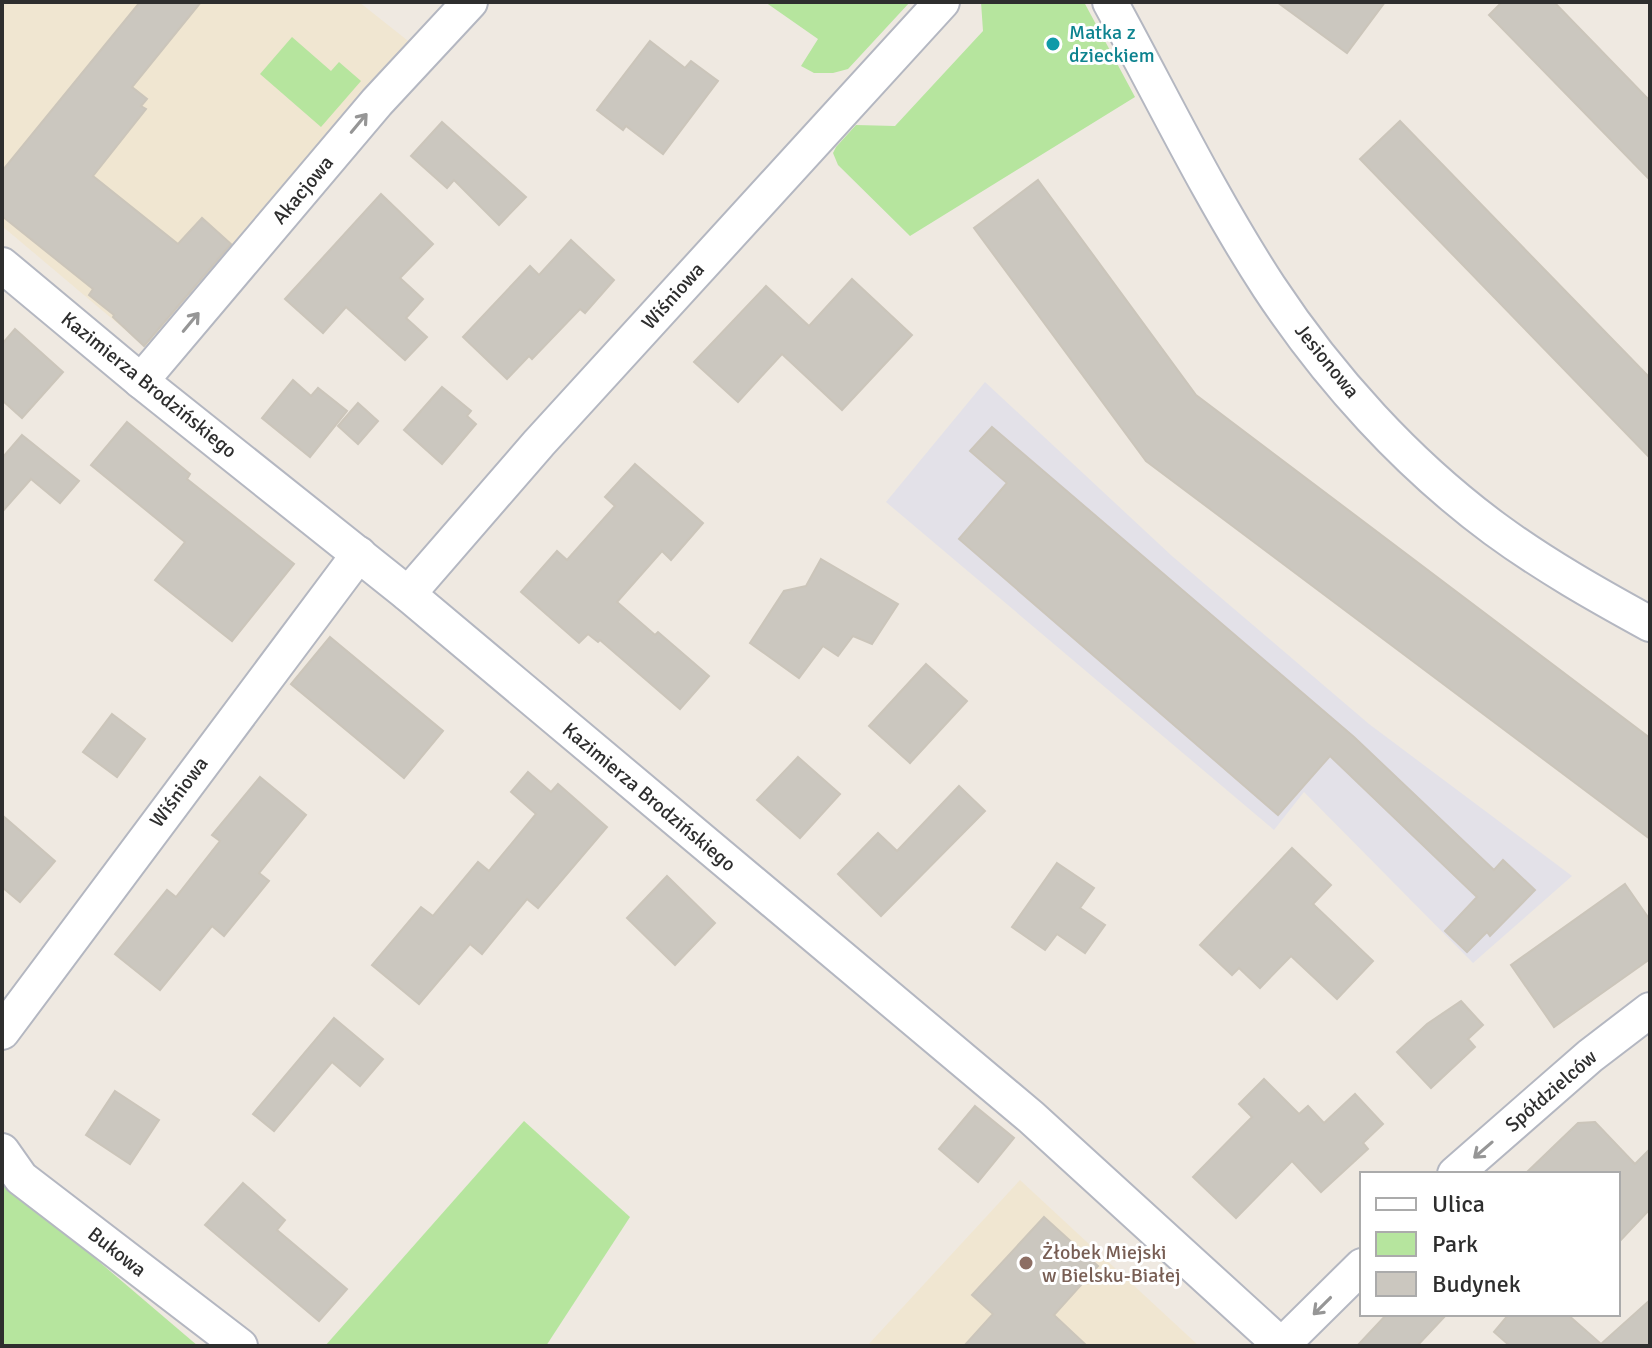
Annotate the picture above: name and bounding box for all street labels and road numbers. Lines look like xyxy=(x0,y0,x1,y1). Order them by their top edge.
street label: Akacjowa xyxy=(267,151,339,229)
street label: Wiśniowa xyxy=(636,257,710,335)
street label: Kazimierza Brodzińskiego xyxy=(56,306,242,464)
street label: Jesionowa xyxy=(1289,319,1365,403)
street label: Kazimierza Brodzińskiego xyxy=(557,717,741,877)
street label: Wiśniowa xyxy=(144,752,214,832)
street label: Spółdzielców xyxy=(1500,1044,1602,1138)
street label: Bukowa xyxy=(83,1221,151,1283)

